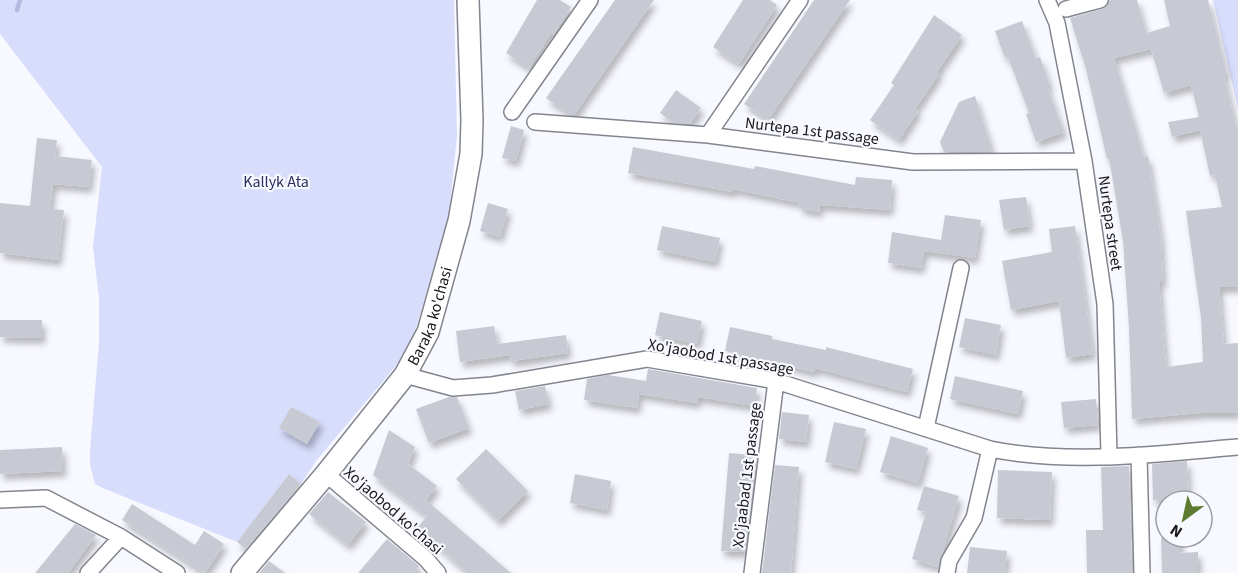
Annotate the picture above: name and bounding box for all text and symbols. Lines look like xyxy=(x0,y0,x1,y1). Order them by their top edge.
street label: Nurtepa 1st passage xyxy=(744,112,880,150)
park label: Kallyk Ata xyxy=(243,171,309,193)
street label: Nurtepa street xyxy=(1092,174,1128,273)
street label: Baraka ko'chasi xyxy=(402,264,458,370)
street label: Xo'jaobod 1st passage xyxy=(646,333,795,381)
street label: Xo'jaаbаd 1st passage xyxy=(727,401,767,549)
street label: Xo'jaobod ko'chasi xyxy=(339,462,448,560)
north arrow xyxy=(1154,489,1214,549)
text: N xyxy=(1166,519,1187,543)

